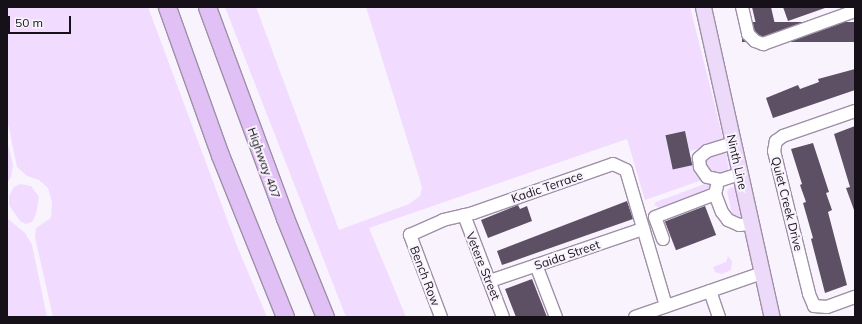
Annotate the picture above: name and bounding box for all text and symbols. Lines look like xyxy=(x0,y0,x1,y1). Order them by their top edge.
scale bar xyxy=(10,8,73,34)
text: 50 m xyxy=(15,15,43,30)
street label: Highway 407 xyxy=(244,125,284,201)
street label: Ninth Line xyxy=(724,133,750,191)
street label: Quiet Creek Drive xyxy=(768,155,806,253)
street label: Kadic Terrace xyxy=(509,168,585,206)
street label: Vetere Street xyxy=(463,230,503,302)
street label: Saida Street xyxy=(532,237,602,273)
street label: Bench Row xyxy=(407,244,443,308)

